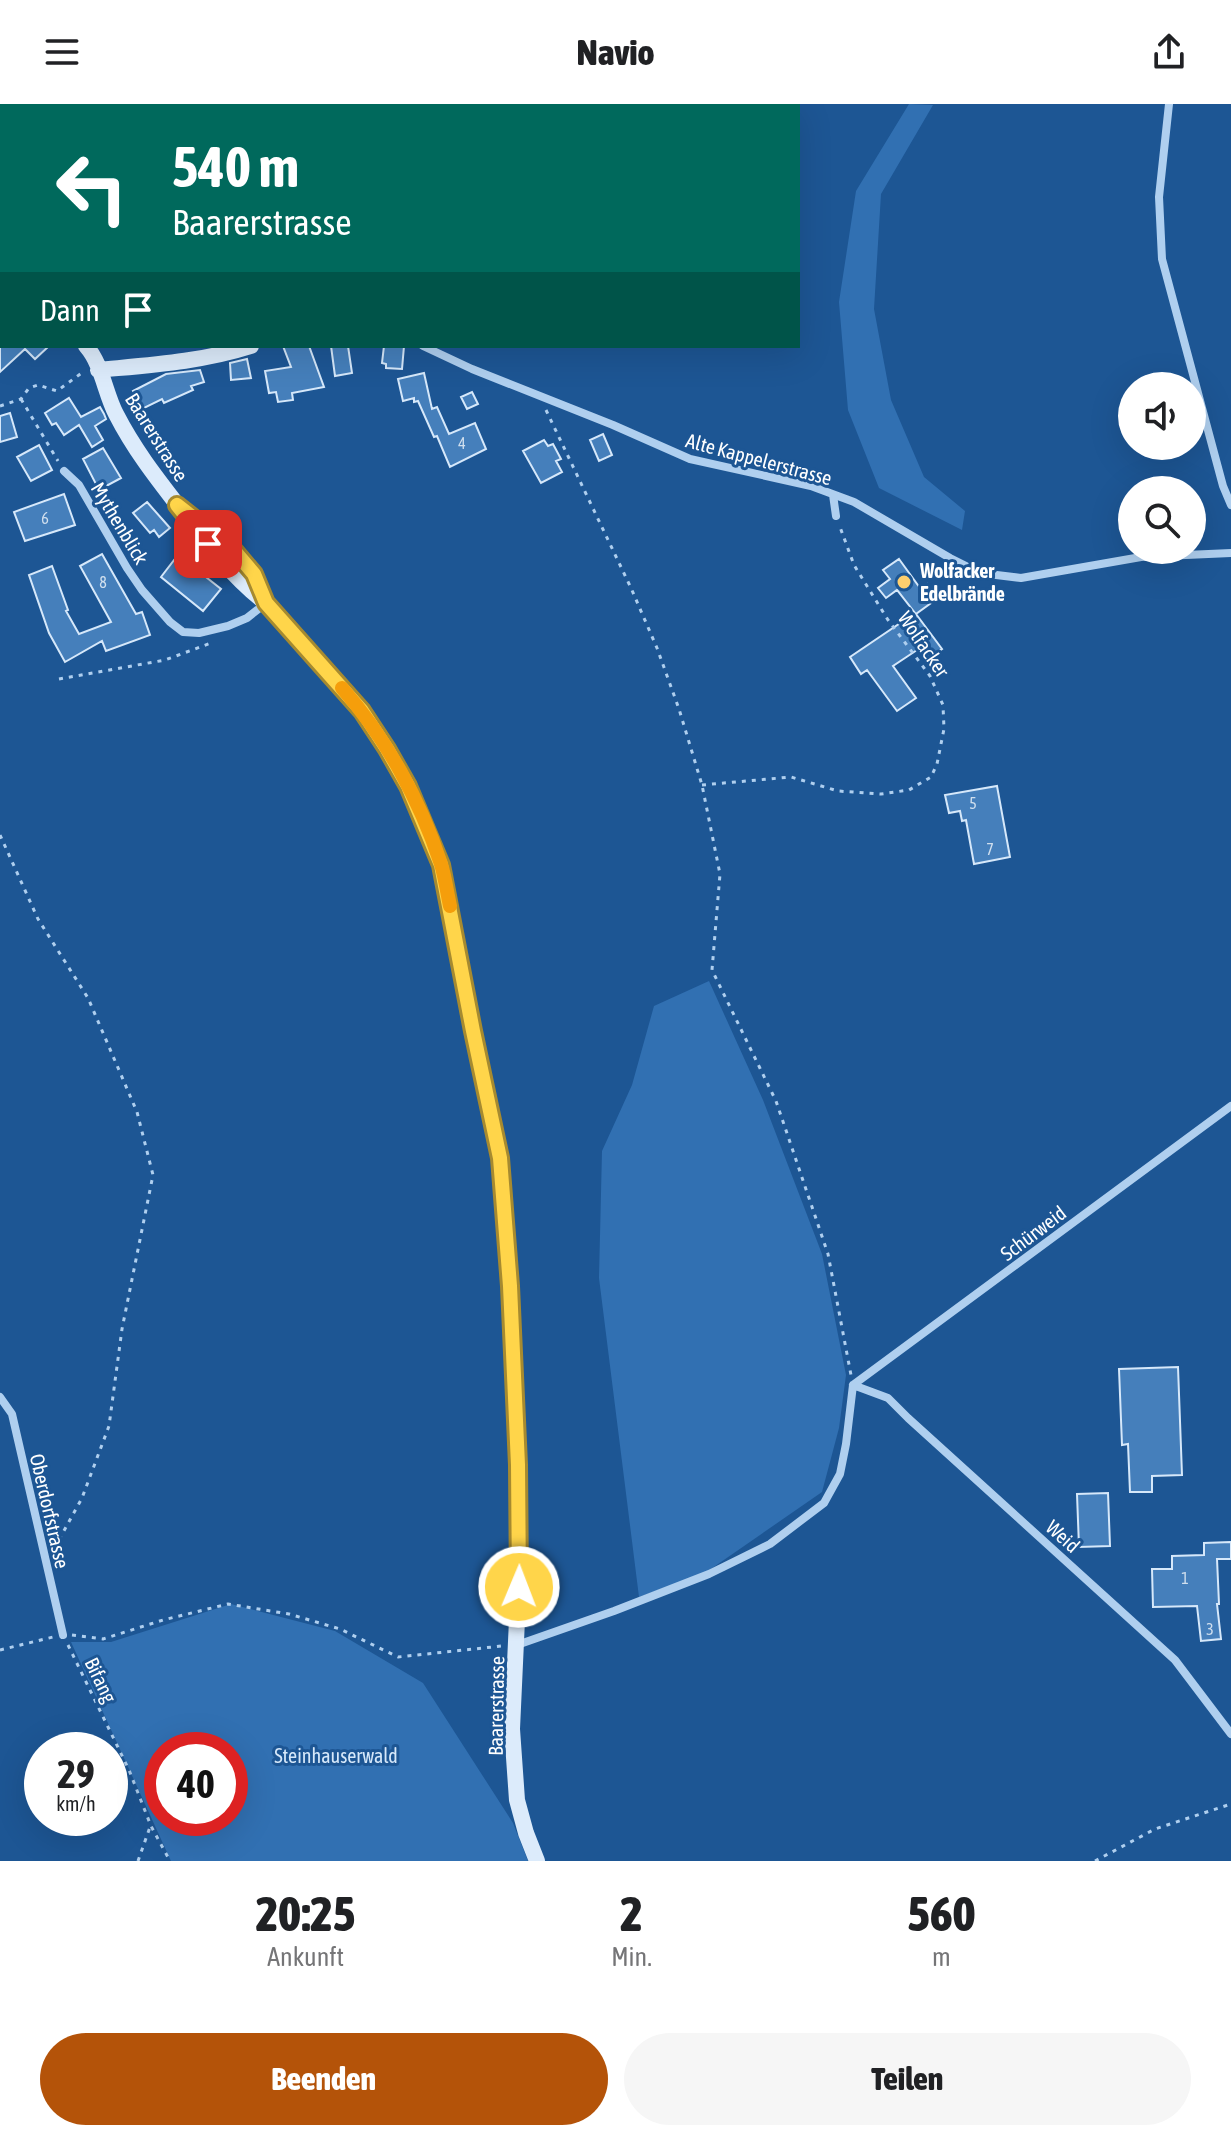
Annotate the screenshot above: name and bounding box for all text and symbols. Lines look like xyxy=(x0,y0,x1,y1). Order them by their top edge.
icon: menu xyxy=(40,30,84,74)
icon: share xyxy=(1147,30,1191,74)
text: Navio xyxy=(576,31,655,73)
text: 540 m xyxy=(172,135,299,199)
icon: left xyxy=(40,136,144,240)
text: Baarerstrasse xyxy=(172,201,352,243)
icon: arrive xyxy=(116,288,160,332)
text: Dann xyxy=(40,293,100,327)
map controls xyxy=(1118,372,1206,564)
button: sound xyxy=(1118,372,1206,460)
street label: Baarerstrasse xyxy=(121,389,193,485)
street label: Alte Kappelerstrasse xyxy=(684,428,834,490)
house number: 4 xyxy=(458,434,466,452)
button: search xyxy=(1118,476,1206,564)
street label: Mythenblick xyxy=(87,478,154,568)
house number: 6 xyxy=(41,509,49,527)
pin xyxy=(174,510,242,578)
icon: arrive xyxy=(186,522,230,566)
place label: Wolfacker Edelbrände xyxy=(919,559,1005,605)
house number: 8 xyxy=(99,573,107,591)
marker: Wolfacker Edelbrände xyxy=(895,573,913,591)
street label: Wolfacker xyxy=(894,607,955,682)
house number: 5 xyxy=(969,794,977,812)
house number: 7 xyxy=(986,840,994,858)
street label: Schürweid xyxy=(996,1201,1070,1265)
street label: Oberdorfstrasse xyxy=(26,1451,74,1571)
street label: Weid xyxy=(1042,1515,1084,1557)
position arrow xyxy=(477,1545,561,1629)
house number: 1 xyxy=(1181,1569,1189,1587)
house number: 3 xyxy=(1206,1620,1214,1638)
street label: Bifang xyxy=(80,1654,122,1707)
street label: Baarerstrasse xyxy=(484,1656,508,1756)
speed limit sign: 40 xyxy=(144,1732,248,1836)
park label: Steinhauserwald xyxy=(274,1744,398,1767)
text: 29 xyxy=(57,1751,95,1796)
text: km/h xyxy=(56,1792,96,1815)
text: 20:25 xyxy=(256,1886,355,1941)
text: 2 xyxy=(620,1886,643,1941)
text: 560 xyxy=(908,1886,975,1941)
text: Ankunft xyxy=(267,1942,344,1972)
text: Min. xyxy=(611,1942,652,1972)
text: m xyxy=(932,1942,951,1972)
button: Beenden xyxy=(40,2033,608,2125)
button: Teilen xyxy=(624,2033,1191,2125)

